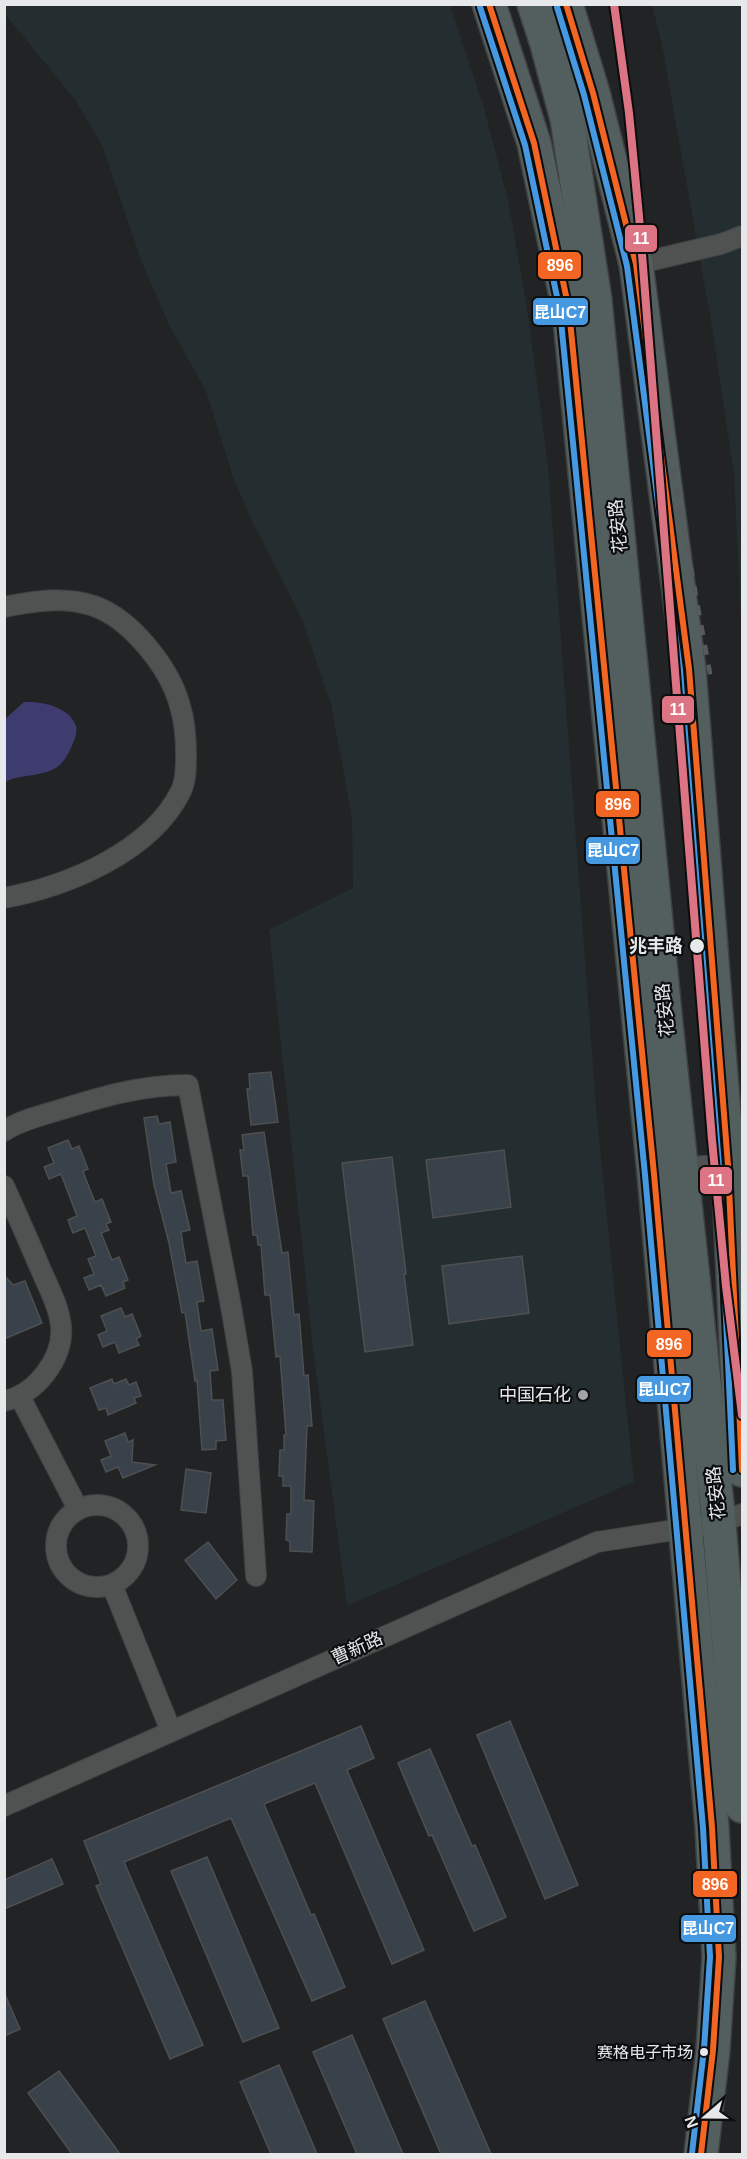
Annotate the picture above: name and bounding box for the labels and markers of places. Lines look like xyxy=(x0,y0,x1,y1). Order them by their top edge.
place label: 兆丰路 xyxy=(629,936,683,956)
marker: 兆丰路 xyxy=(688,937,706,955)
place label: 中国石化 xyxy=(499,1385,571,1405)
marker: 中国石化 xyxy=(576,1388,590,1402)
place label: 赛格电子市场 xyxy=(597,2044,693,2061)
marker: 赛格电子市场 xyxy=(698,2046,710,2058)

